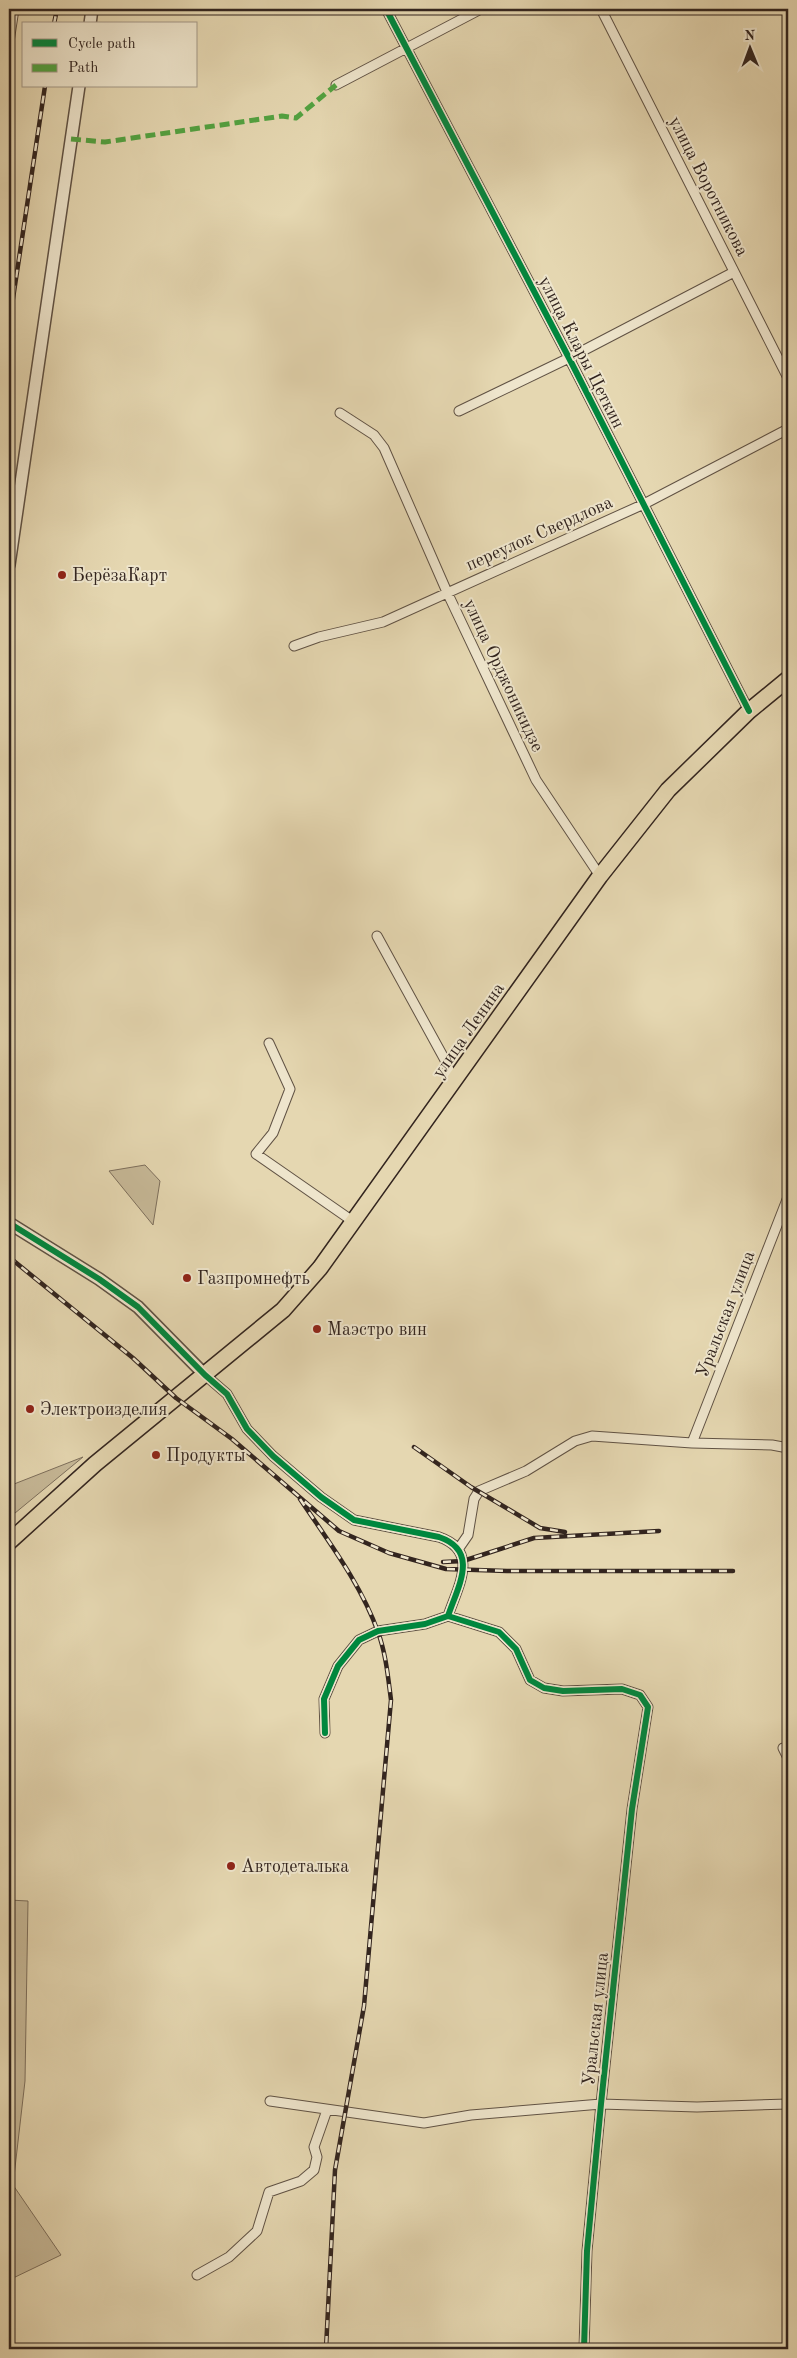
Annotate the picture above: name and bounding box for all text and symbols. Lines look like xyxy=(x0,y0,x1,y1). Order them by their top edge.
legend xyxy=(22,22,198,88)
north arrow xyxy=(724,22,774,72)
text: N xyxy=(744,29,756,43)
text: Cycle path xyxy=(68,37,136,52)
text: Path xyxy=(68,61,98,76)
street label: улица Воротникова xyxy=(665,114,751,259)
street label: улица Клары Цеткин xyxy=(535,273,627,432)
street label: переулок Свердлова xyxy=(463,493,616,574)
place label: БерёзаКарт xyxy=(72,567,167,585)
marker: БерёзаКарт xyxy=(56,569,68,581)
street label: улица Орджоникидзе xyxy=(460,596,546,755)
street label: улица Ленина xyxy=(429,980,508,1081)
street label: Уральская улица xyxy=(693,1248,758,1380)
place label: Газпромнефть xyxy=(197,1270,310,1289)
marker: Газпромнефть xyxy=(181,1272,193,1284)
place label: Маэстро вин xyxy=(327,1321,427,1339)
marker: Маэстро вин xyxy=(311,1323,323,1335)
place label: Электроизделия xyxy=(40,1401,167,1419)
marker: Электроизделия xyxy=(24,1403,36,1415)
place label: Продукты xyxy=(166,1447,246,1465)
marker: Продукты xyxy=(150,1449,162,1461)
place label: Автодеталька xyxy=(241,1858,349,1876)
marker: Автодеталька xyxy=(225,1860,237,1872)
street label: Уральская улица xyxy=(580,1951,612,2087)

